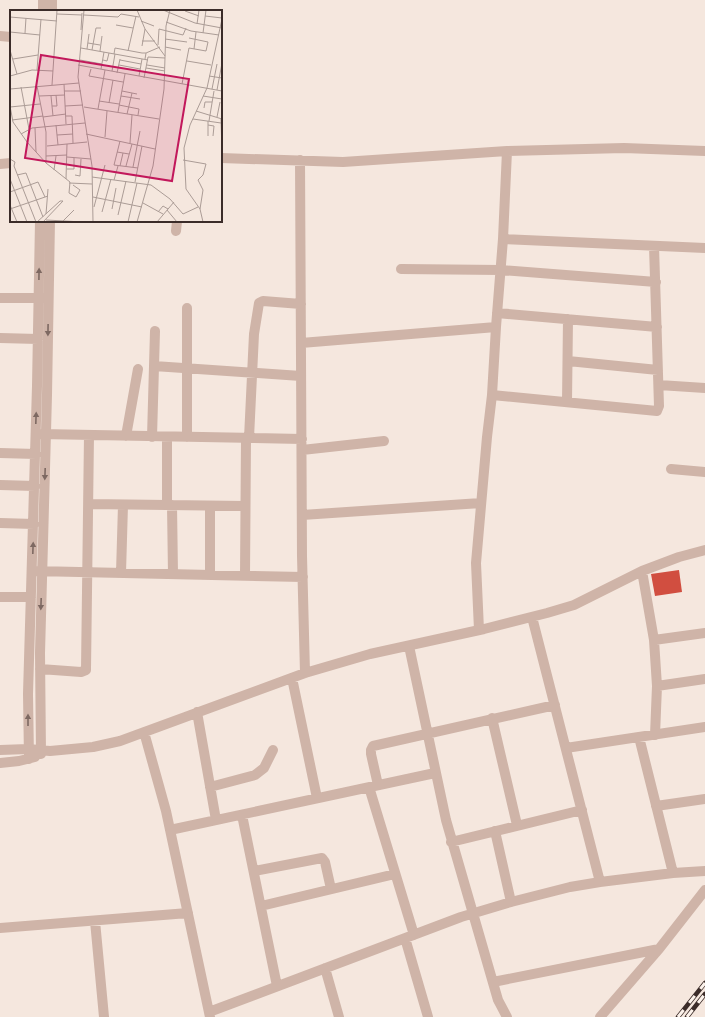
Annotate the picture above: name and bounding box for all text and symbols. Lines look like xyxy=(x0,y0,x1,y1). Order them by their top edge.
inset map xyxy=(10,10,222,222)
one-way arrow xyxy=(36,267,42,280)
one-way arrow xyxy=(45,324,51,337)
one-way arrow xyxy=(33,412,40,424)
one-way arrow xyxy=(42,468,48,481)
one-way arrow xyxy=(30,541,36,554)
one-way arrow xyxy=(38,598,44,611)
one-way arrow xyxy=(25,713,31,726)

